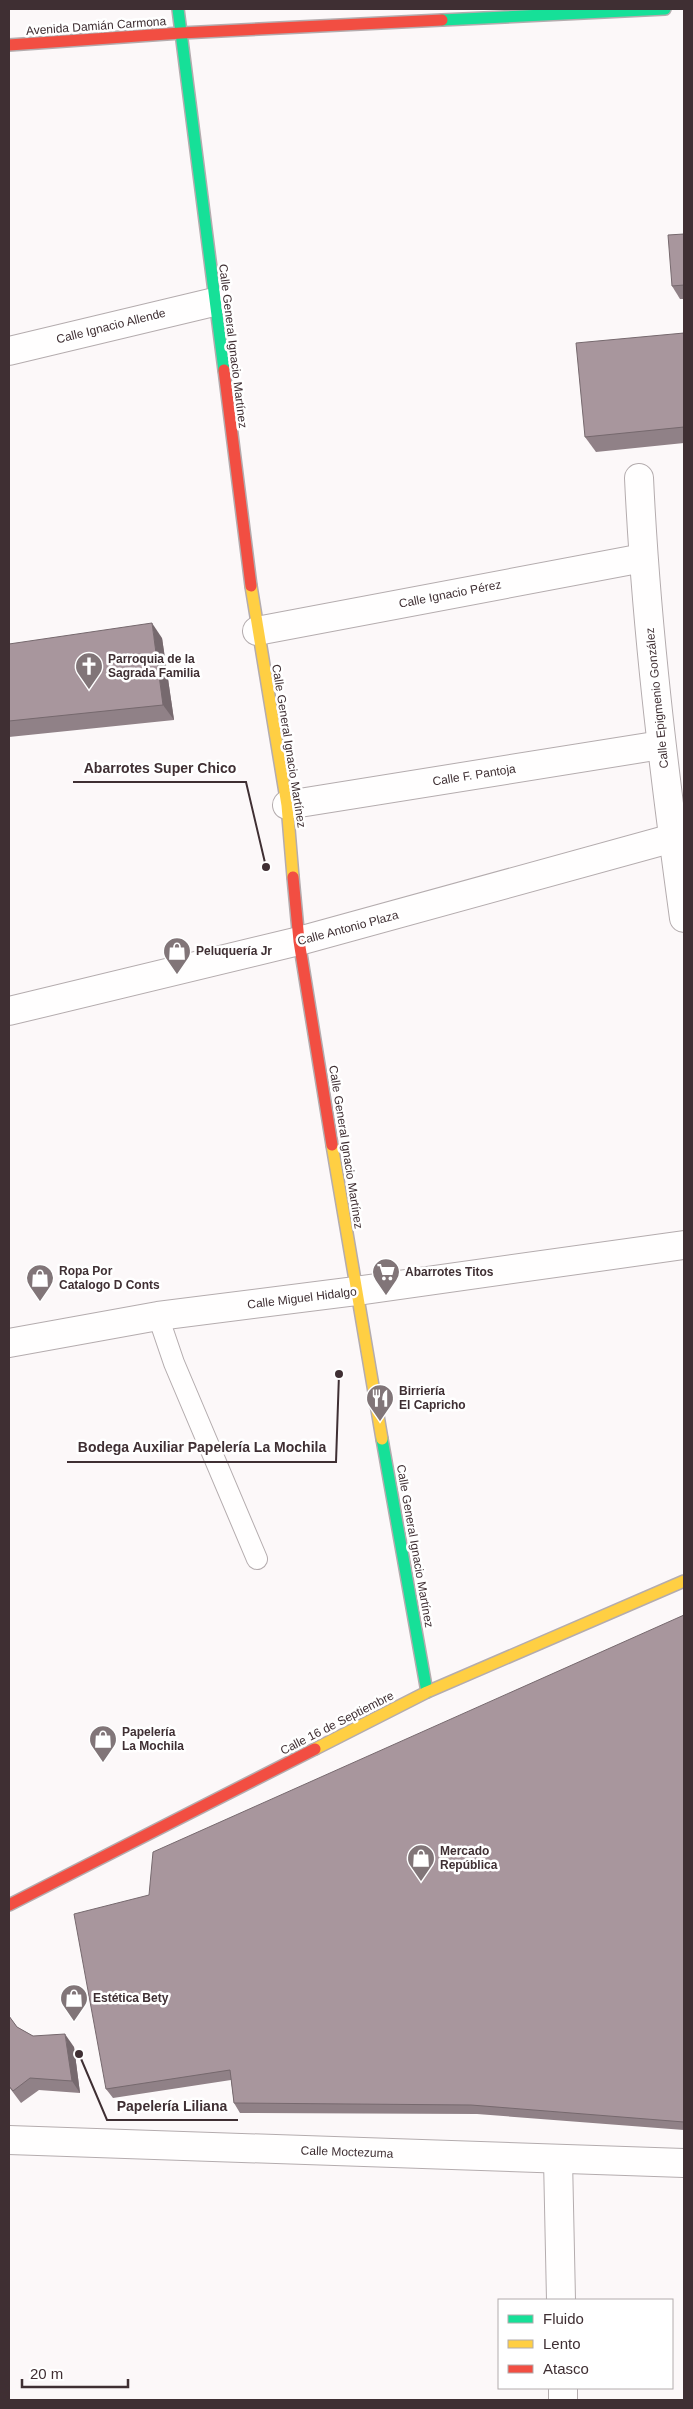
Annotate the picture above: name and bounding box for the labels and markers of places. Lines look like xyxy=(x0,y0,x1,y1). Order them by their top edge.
church icon: Parroquia de la Sagrada Familia xyxy=(74,651,104,690)
place label: Parroquia de la Sagrada Familia xyxy=(108,652,200,680)
callout: Abarrotes Super Chico xyxy=(73,753,246,782)
shop icon: Peluquería Jr xyxy=(162,936,192,975)
place label: Peluquería Jr xyxy=(196,944,272,958)
supermarket icon: Abarrotes Titos xyxy=(371,1257,401,1296)
shop icon: Ropa Por Catalogo D Conts xyxy=(25,1263,55,1302)
place label: Ropa Por Catalogo D Conts xyxy=(59,1264,160,1292)
place label: Abarrotes Titos xyxy=(405,1265,494,1279)
restaurant icon: Birriería El Capricho xyxy=(365,1383,395,1422)
place label: Birriería El Capricho xyxy=(399,1384,466,1412)
callout: Bodega Auxiliar Papelería La Mochila xyxy=(67,1433,336,1462)
shop icon: Papelería La Mochila xyxy=(88,1724,118,1763)
place label: Papelería La Mochila xyxy=(122,1725,184,1753)
shop icon: Mercado República xyxy=(406,1843,436,1882)
place label: Mercado República xyxy=(440,1844,498,1872)
shop icon: Estética Bety xyxy=(59,1983,89,2022)
place label: Estética Bety xyxy=(93,1991,169,2005)
callout: Papelería Liliana xyxy=(107,2091,238,2120)

